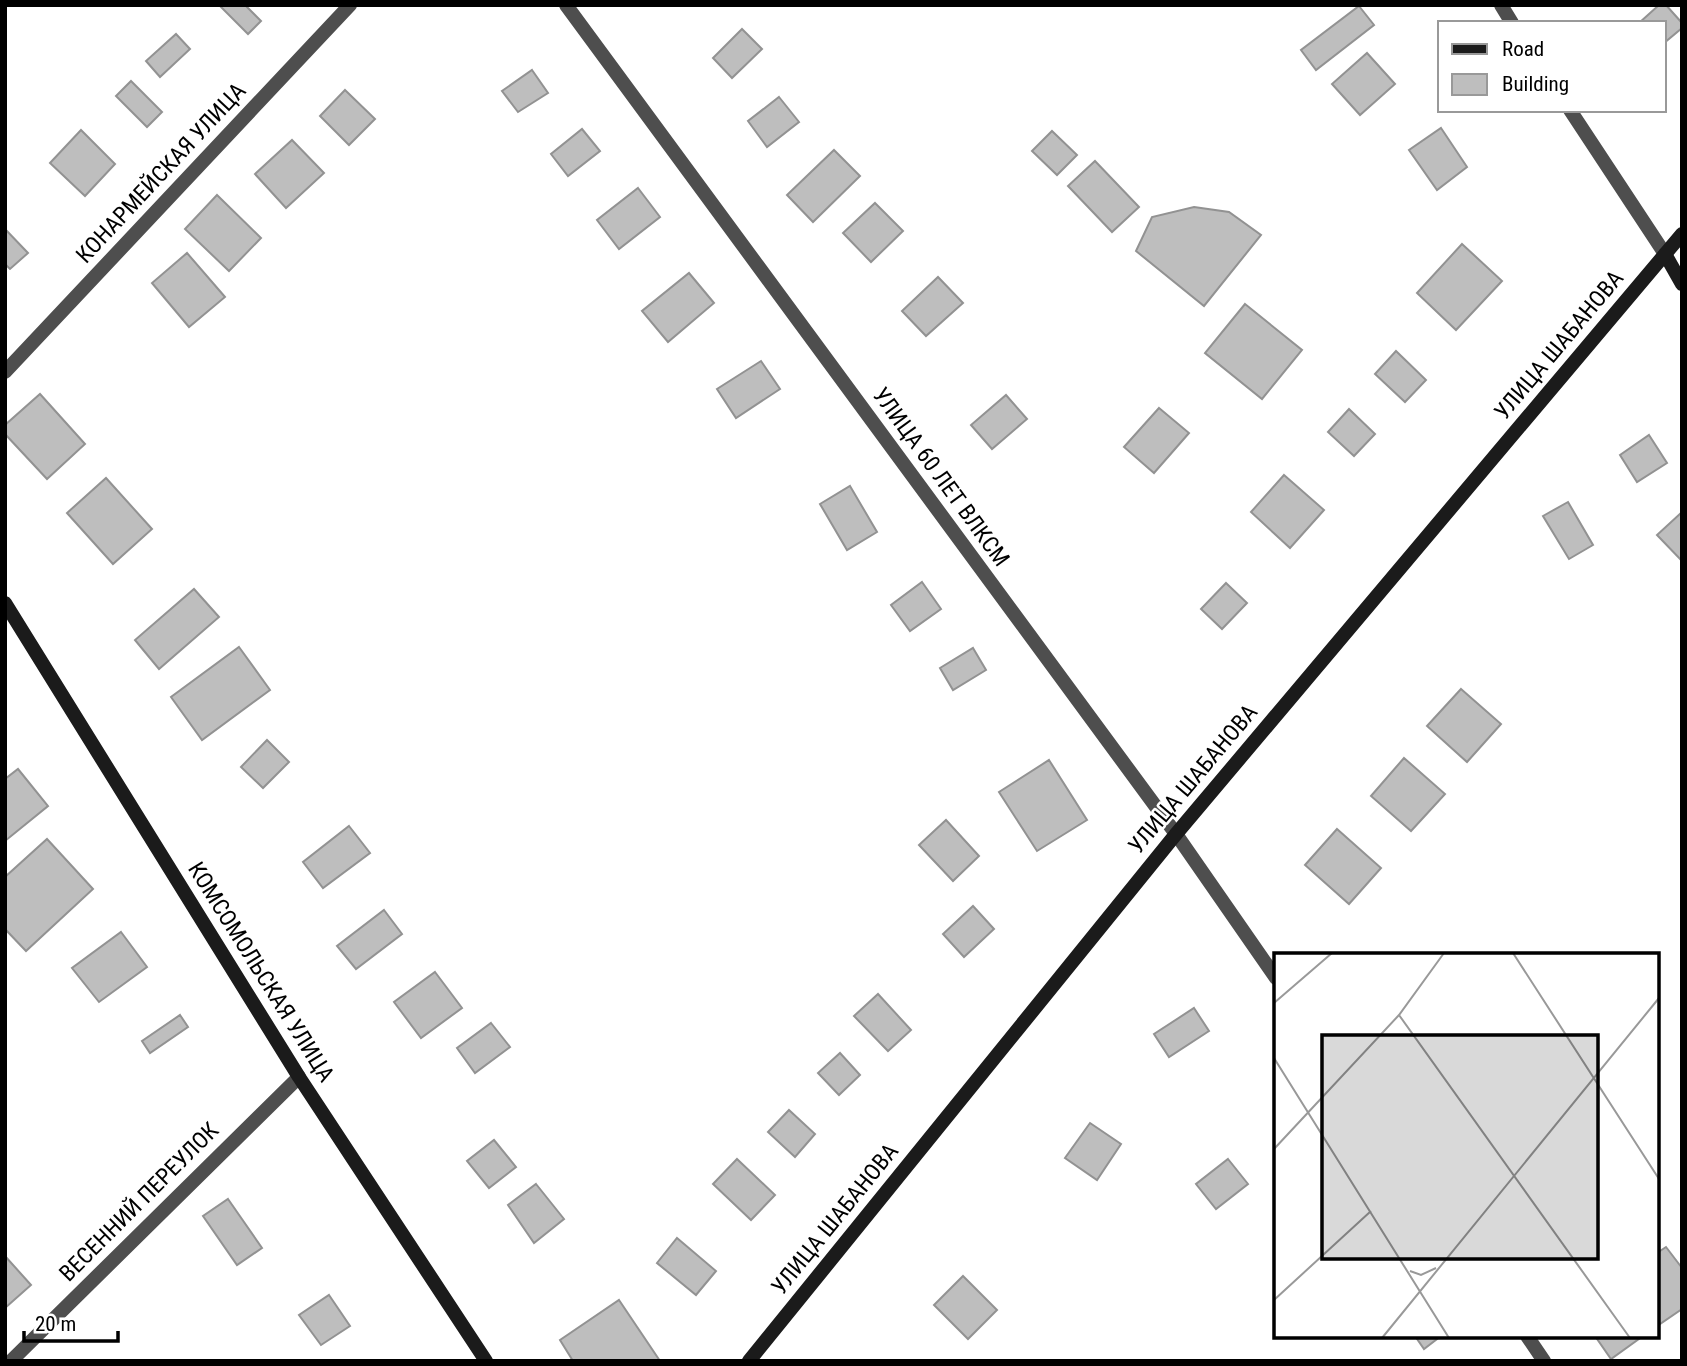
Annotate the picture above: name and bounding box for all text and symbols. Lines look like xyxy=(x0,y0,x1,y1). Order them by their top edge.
legend xyxy=(1438,21,1666,112)
text: Road xyxy=(1502,37,1544,61)
text: Building xyxy=(1502,72,1569,96)
street label: КОНАРМЕЙСКАЯ УЛИЦА xyxy=(70,77,251,268)
street label: УЛИЦА ШАБАНОВА xyxy=(1489,265,1629,425)
street label: УЛИЦА 60 ЛЕТ ВЛКСМ xyxy=(867,382,1015,572)
street label: УЛИЦА ШАБАНОВА xyxy=(1123,699,1263,859)
street label: КОМСОМОЛЬСКАЯ УЛИЦА xyxy=(182,857,340,1087)
inset map xyxy=(1274,953,1659,1338)
street label: ВЕСЕННИЙ ПЕРЕУЛОК xyxy=(53,1116,224,1287)
street label: УЛИЦА ШАБАНОВА xyxy=(766,1138,904,1300)
scale bar xyxy=(24,1300,119,1344)
text: 20 m xyxy=(35,1312,76,1336)

